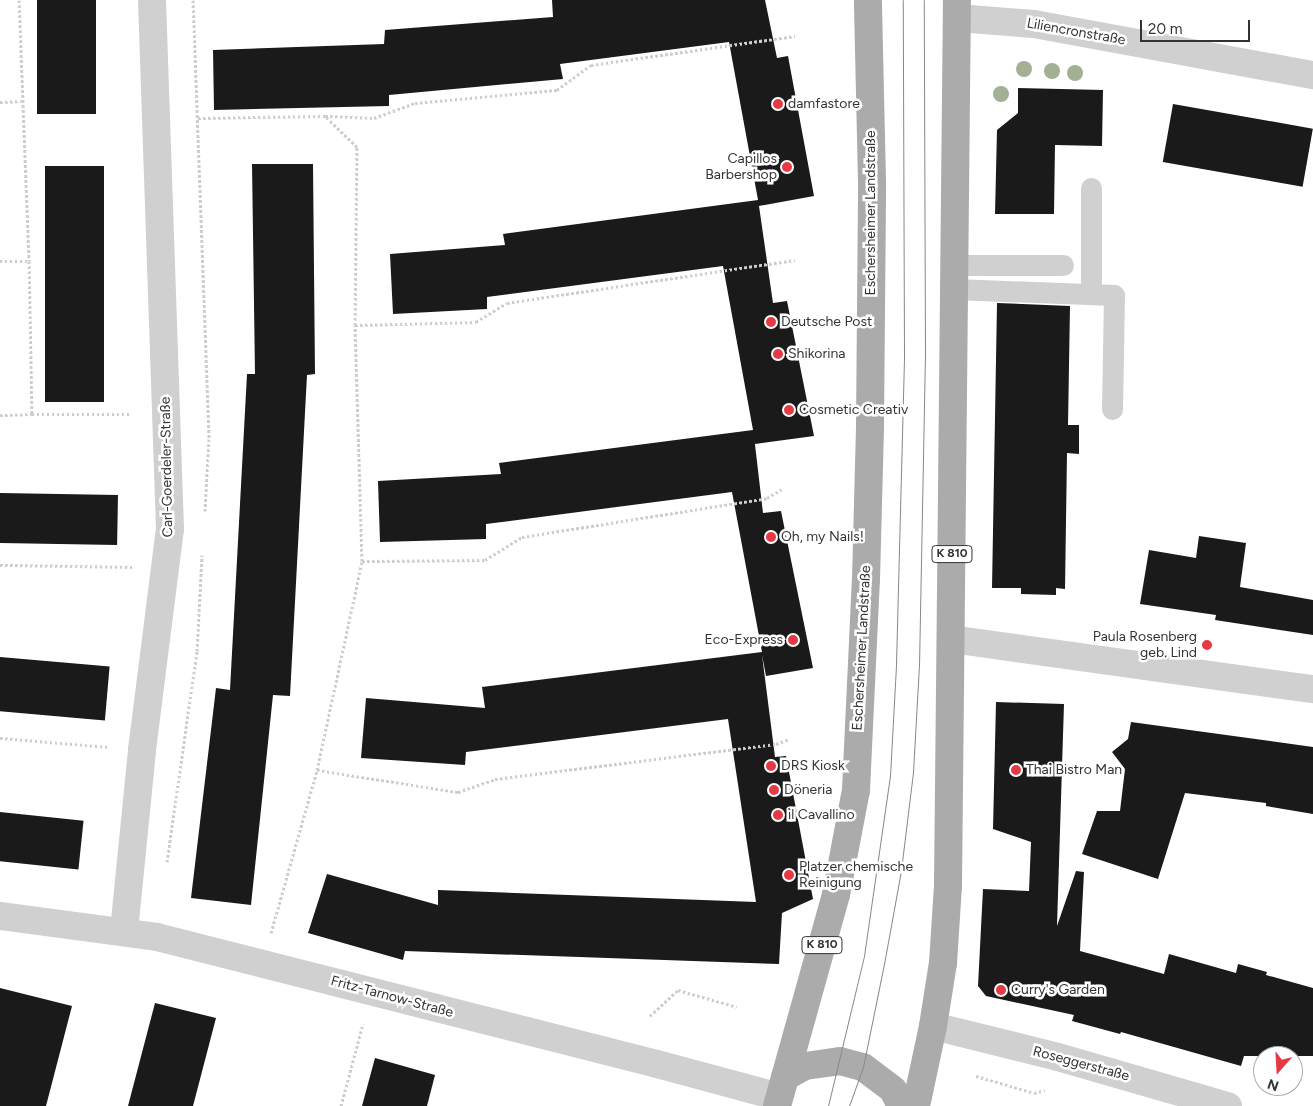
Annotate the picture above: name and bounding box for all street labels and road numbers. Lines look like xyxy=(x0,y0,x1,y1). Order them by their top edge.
street label: Liliencronstraße xyxy=(1025,15,1127,49)
street label: Eschersheimer Landstraße xyxy=(863,130,879,296)
street label: Carl-Goerdeler-Straße xyxy=(157,397,177,537)
road number: K 810 xyxy=(931,544,973,564)
street label: Eschersheimer Landstraße xyxy=(849,565,875,731)
road number: K 810 xyxy=(801,936,843,954)
street label: Fritz-Tarnow-Straße xyxy=(329,973,455,1021)
street label: Roseggerstraße xyxy=(1031,1043,1131,1085)

